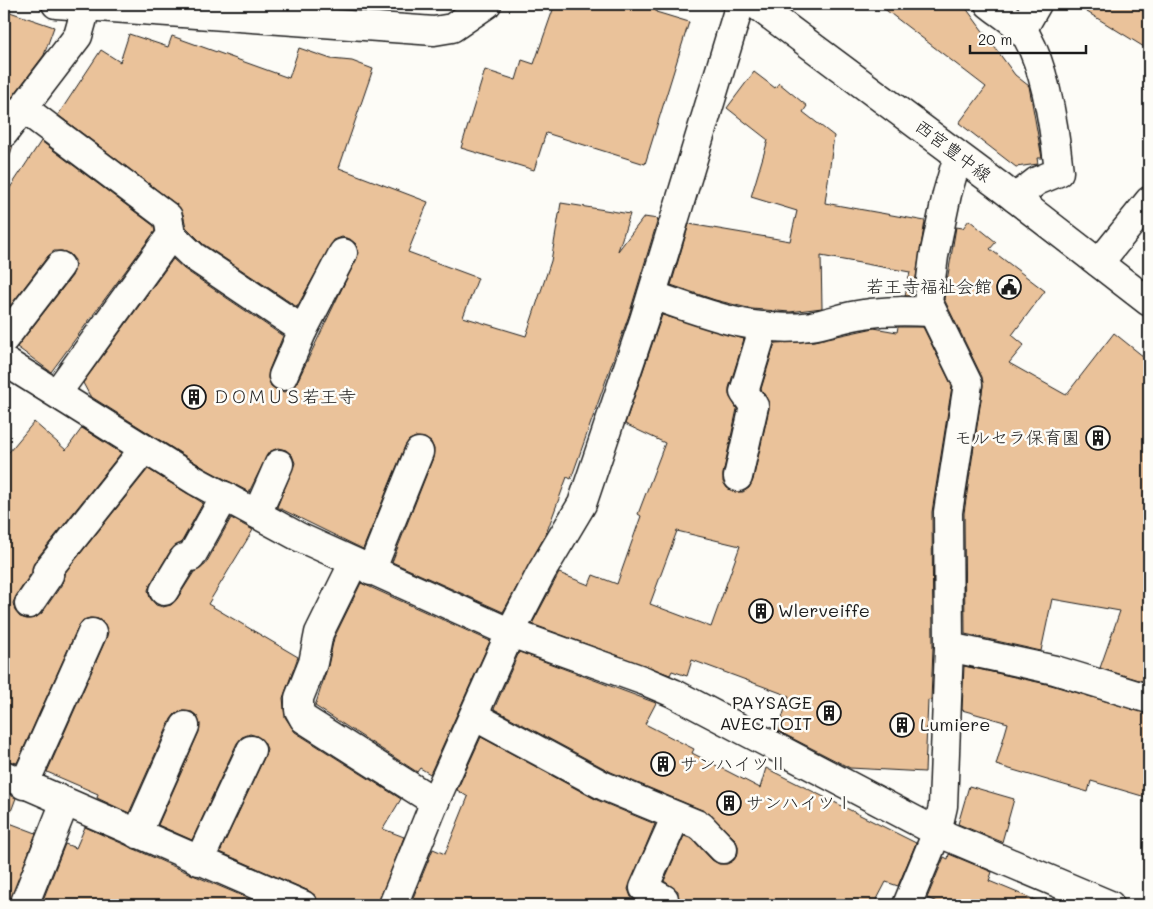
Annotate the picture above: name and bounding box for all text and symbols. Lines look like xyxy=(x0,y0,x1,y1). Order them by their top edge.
scale bar xyxy=(970,22,1087,54)
text: 20 m xyxy=(978,29,1012,49)
street label: 西宮豊中線 xyxy=(910,114,997,187)
place label: 若王寺福祉会館 xyxy=(866,274,992,298)
public building icon: 若王寺福祉会館 xyxy=(996,274,1022,300)
building icon: ＤＯＭＵＳ若王寺 xyxy=(181,384,207,410)
place label: ＤＯＭＵＳ若王寺 xyxy=(212,384,356,408)
place label: モルセラ保育園 xyxy=(954,425,1080,449)
building icon: モルセラ保育園 xyxy=(1085,425,1111,451)
building icon: Wlerveiffe xyxy=(748,598,774,624)
place label: Wlerveiffe xyxy=(778,598,870,622)
place label: PAYSAGE AVEC TOIT xyxy=(720,690,812,735)
building icon: PAYSAGE AVEC TOIT xyxy=(816,700,842,726)
building icon: Lumiere xyxy=(889,712,915,738)
place label: Lumiere xyxy=(920,712,991,736)
building icon: サンハイツⅡ xyxy=(650,751,676,777)
place label: サンハイツⅡ xyxy=(680,751,787,775)
building icon: サンハイツⅠ xyxy=(716,790,742,816)
place label: サンハイツⅠ xyxy=(746,790,853,814)

